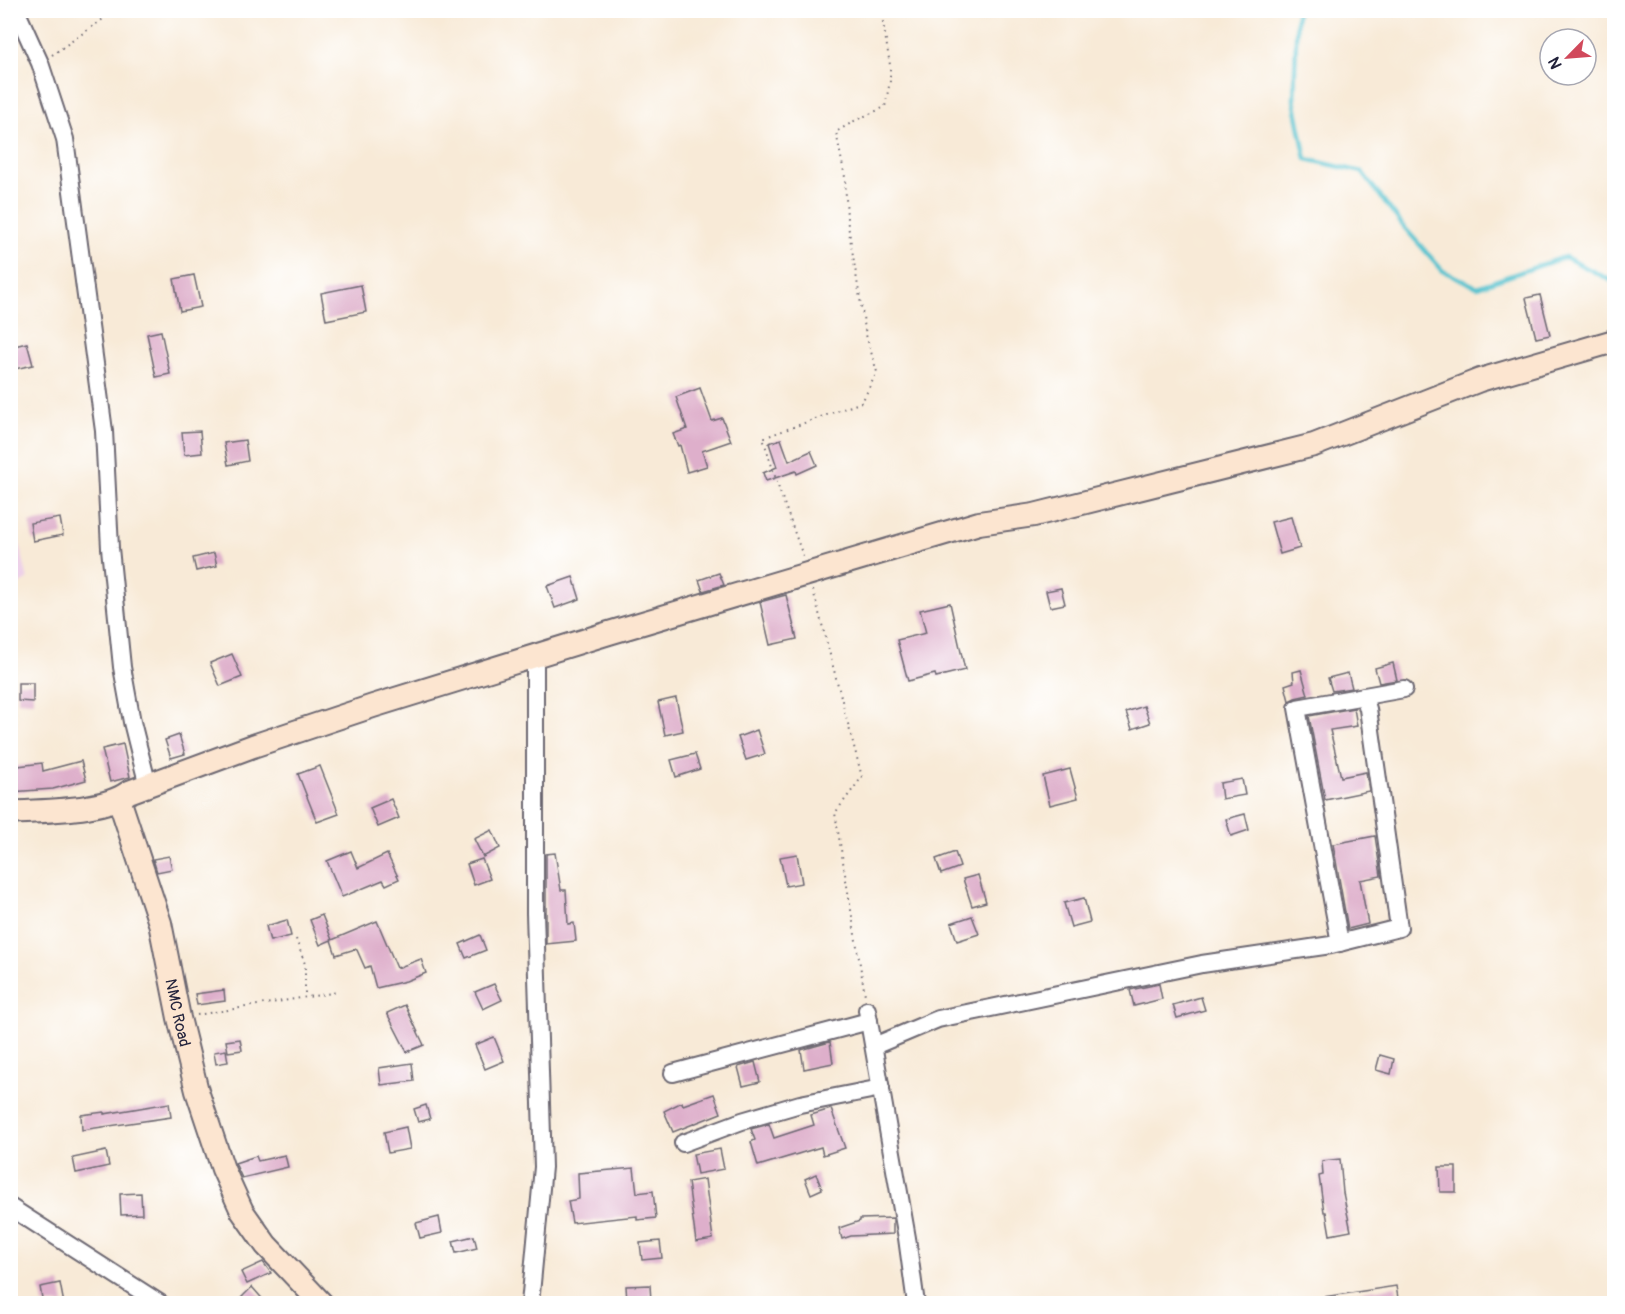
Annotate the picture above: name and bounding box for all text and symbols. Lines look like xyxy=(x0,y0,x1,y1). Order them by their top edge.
north arrow xyxy=(1538,27,1598,87)
text: N xyxy=(1544,54,1567,72)
street label: NMC Road xyxy=(160,977,195,1049)

